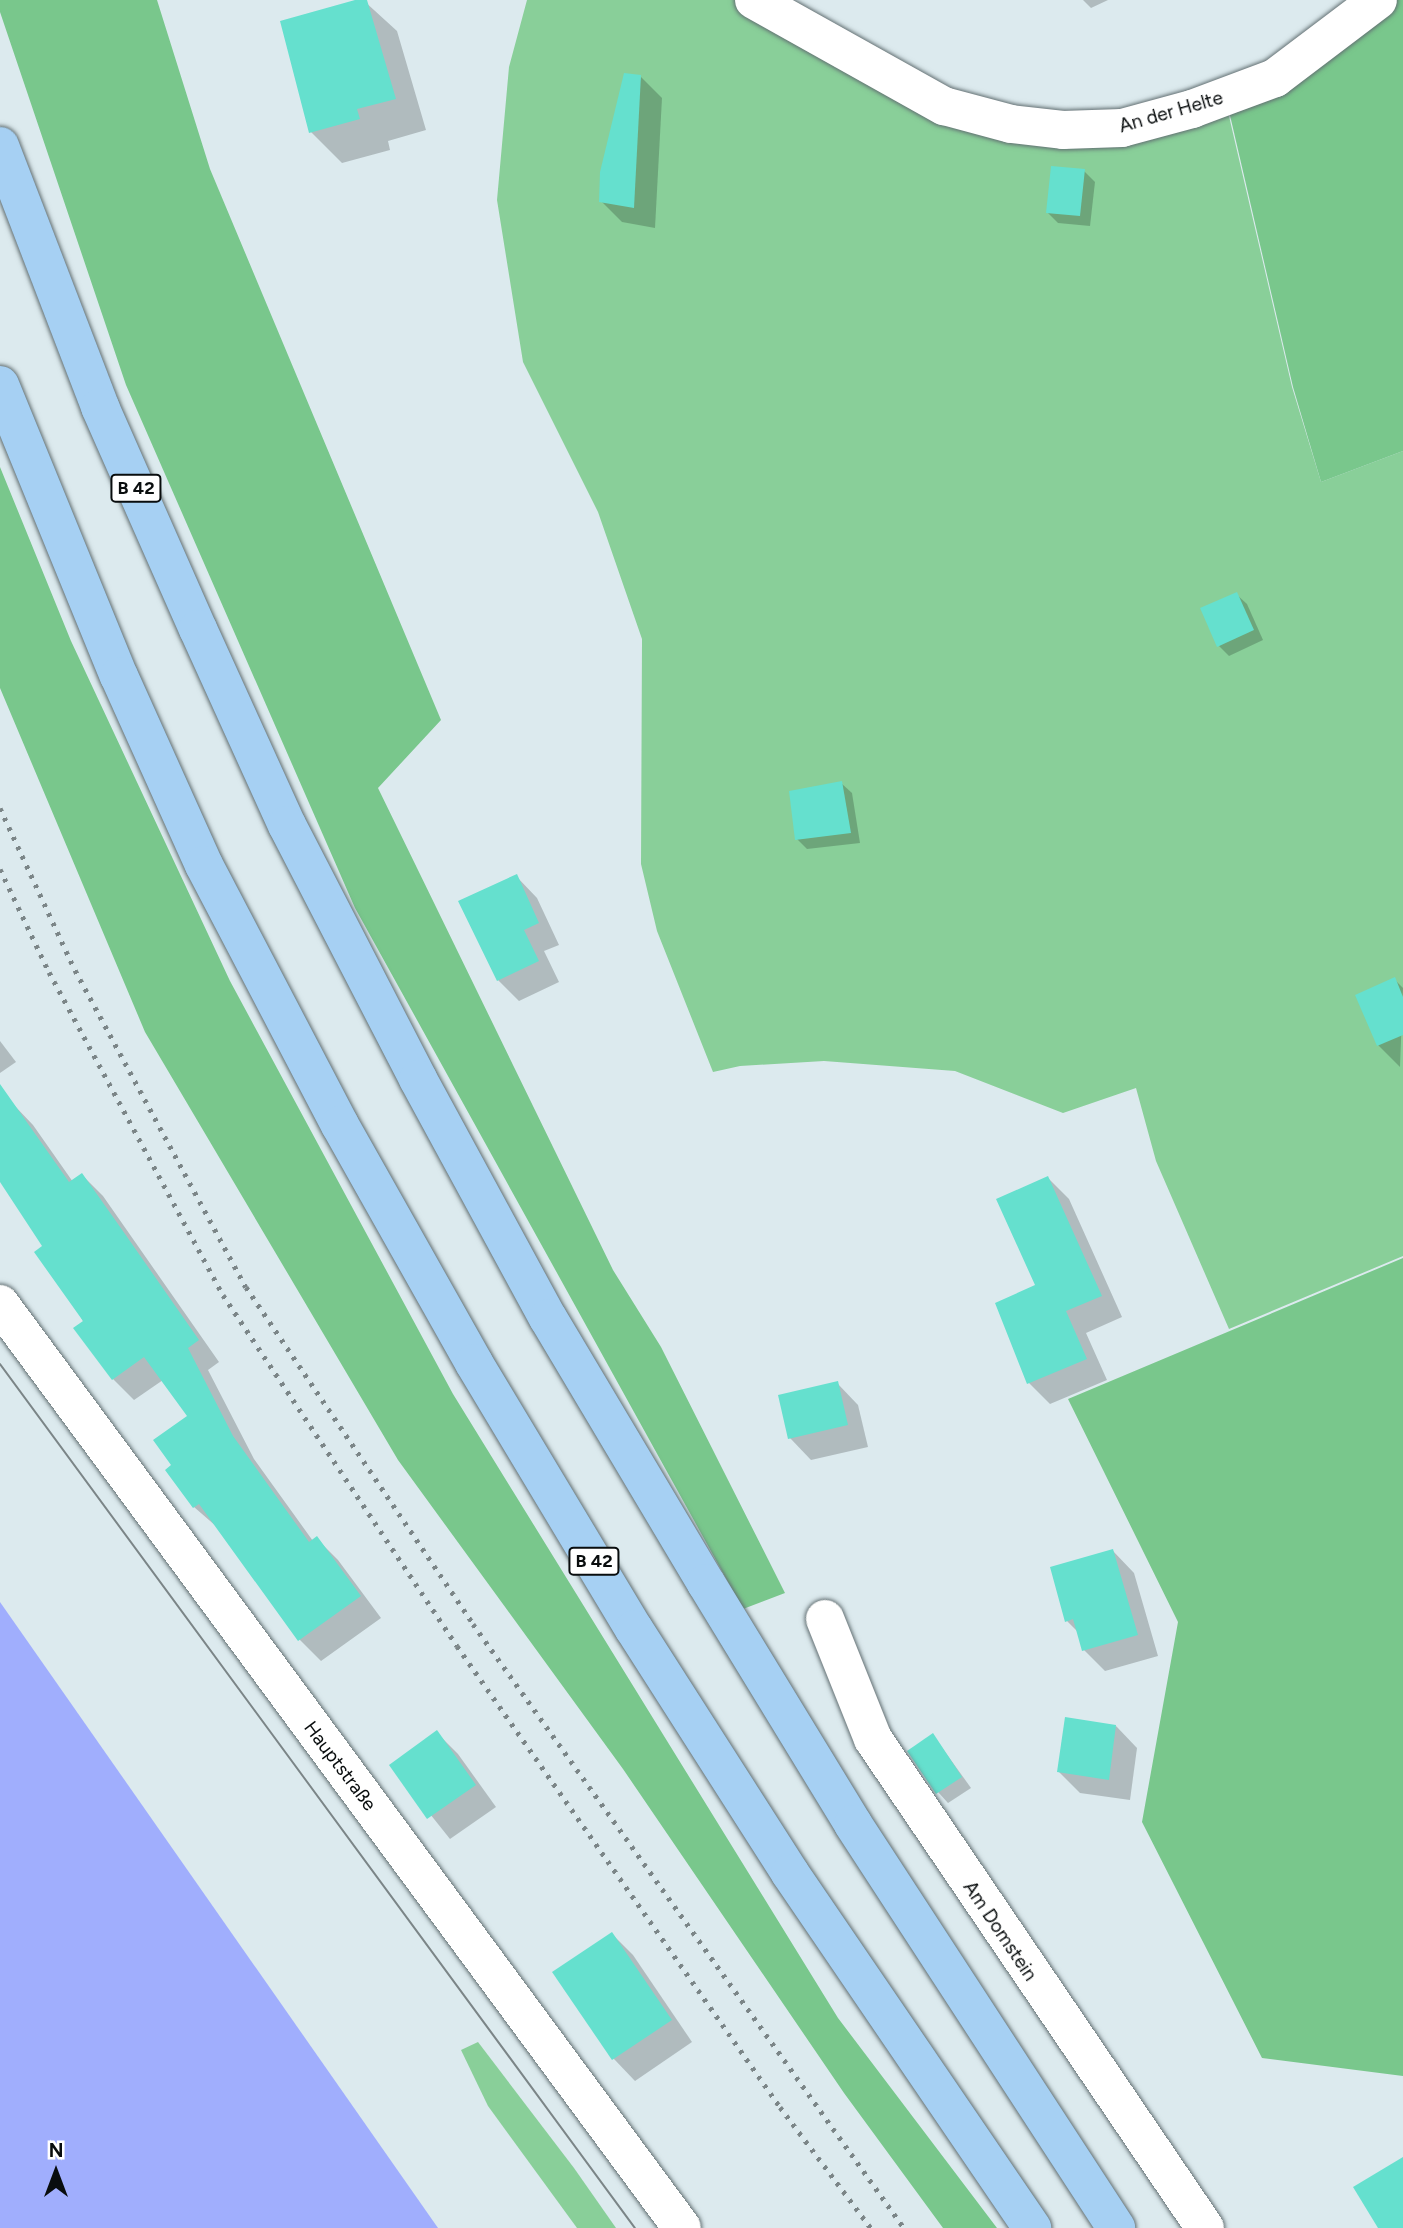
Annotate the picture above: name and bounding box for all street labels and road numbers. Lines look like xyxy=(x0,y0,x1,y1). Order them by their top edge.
street label: An der Helte xyxy=(1116,86,1226,138)
road number: B 42 xyxy=(110,474,162,502)
road number: B 42 xyxy=(568,1546,620,1576)
street label: Hauptstraße xyxy=(299,1717,381,1815)
street label: Am Domstein xyxy=(958,1877,1042,1985)

